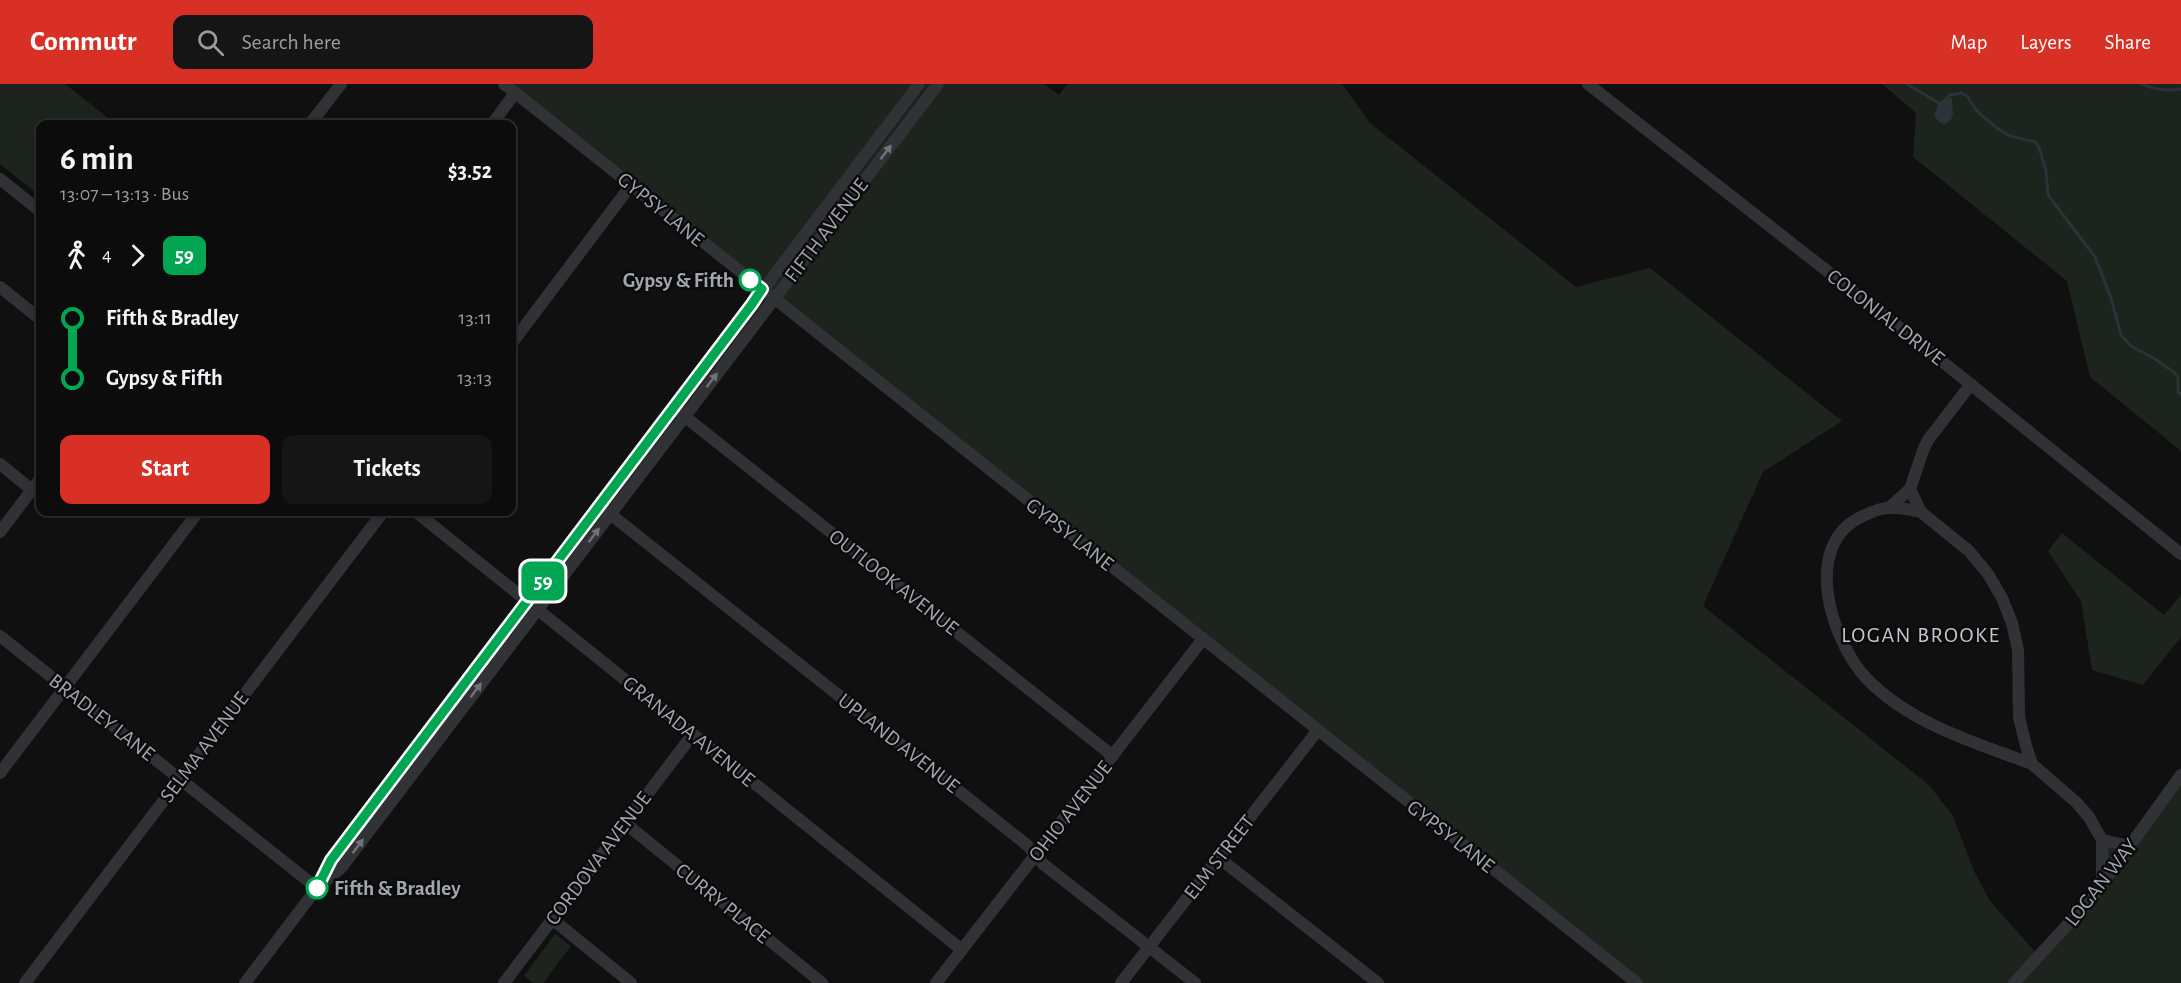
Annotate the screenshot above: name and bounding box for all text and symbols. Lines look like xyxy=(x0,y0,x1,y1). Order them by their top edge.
search box xyxy=(173,15,593,69)
icon: search xyxy=(194,26,227,59)
text: Commutr xyxy=(30,28,137,56)
text: Search here xyxy=(242,31,341,53)
text: Map xyxy=(1951,32,1987,53)
text: Layers xyxy=(2020,32,2071,53)
text: Share xyxy=(2104,32,2151,53)
text: 6 min xyxy=(60,143,134,176)
one-way arrow xyxy=(879,144,891,159)
text: $3.52 xyxy=(448,160,492,182)
street label: GYPSY LANE xyxy=(614,168,708,250)
street label: FIFTH AVENUE xyxy=(781,175,872,286)
text: 13:07 – 13:13 · Bus xyxy=(60,184,189,204)
icon: walk xyxy=(60,239,93,272)
icon: forward xyxy=(121,239,154,272)
text: 4 xyxy=(102,245,112,265)
text: 59 xyxy=(175,245,194,266)
street label: COLONIAL DRIVE xyxy=(1823,265,1948,369)
marker: Gypsy & Fifth xyxy=(739,269,761,291)
place label: Gypsy & Fifth xyxy=(623,270,734,291)
text: Fifth & Bradley xyxy=(106,307,239,329)
text: 13:11 xyxy=(459,308,492,328)
text: Gypsy & Fifth xyxy=(106,367,223,389)
text: 13:13 xyxy=(457,368,492,388)
one-way arrow xyxy=(706,373,718,389)
button: Start xyxy=(60,435,270,504)
button: Tickets xyxy=(282,435,492,504)
street label: GYPSY LANE xyxy=(1022,494,1117,575)
street label: OUTLOOK AVENUE xyxy=(825,526,962,639)
one-way arrow xyxy=(588,528,600,544)
line badge: 59 xyxy=(516,562,570,600)
text: 59 xyxy=(533,571,553,592)
district label: LOGAN BROOKE xyxy=(1841,624,2001,646)
street label: BRADLEY LANE xyxy=(45,670,158,765)
street label: GRANADA AVENUE xyxy=(619,672,759,791)
one-way arrow xyxy=(469,683,481,698)
street label: SELMA AVENUE xyxy=(156,688,253,806)
street label: UPLAND AVENUE xyxy=(834,690,963,797)
street label: OHIO AVENUE xyxy=(1025,757,1116,865)
street label: CORDOVA AVENUE xyxy=(542,788,655,929)
street label: GYPSY LANE xyxy=(1403,796,1498,877)
street label: ELM STREET xyxy=(1180,811,1259,904)
street label: LOGAN WAY xyxy=(2061,835,2142,930)
one-way arrow xyxy=(351,838,363,853)
street label: CURRY PLACE xyxy=(672,859,774,947)
marker: Fifth & Bradley xyxy=(306,877,328,899)
place label: Fifth & Bradley xyxy=(334,878,461,899)

